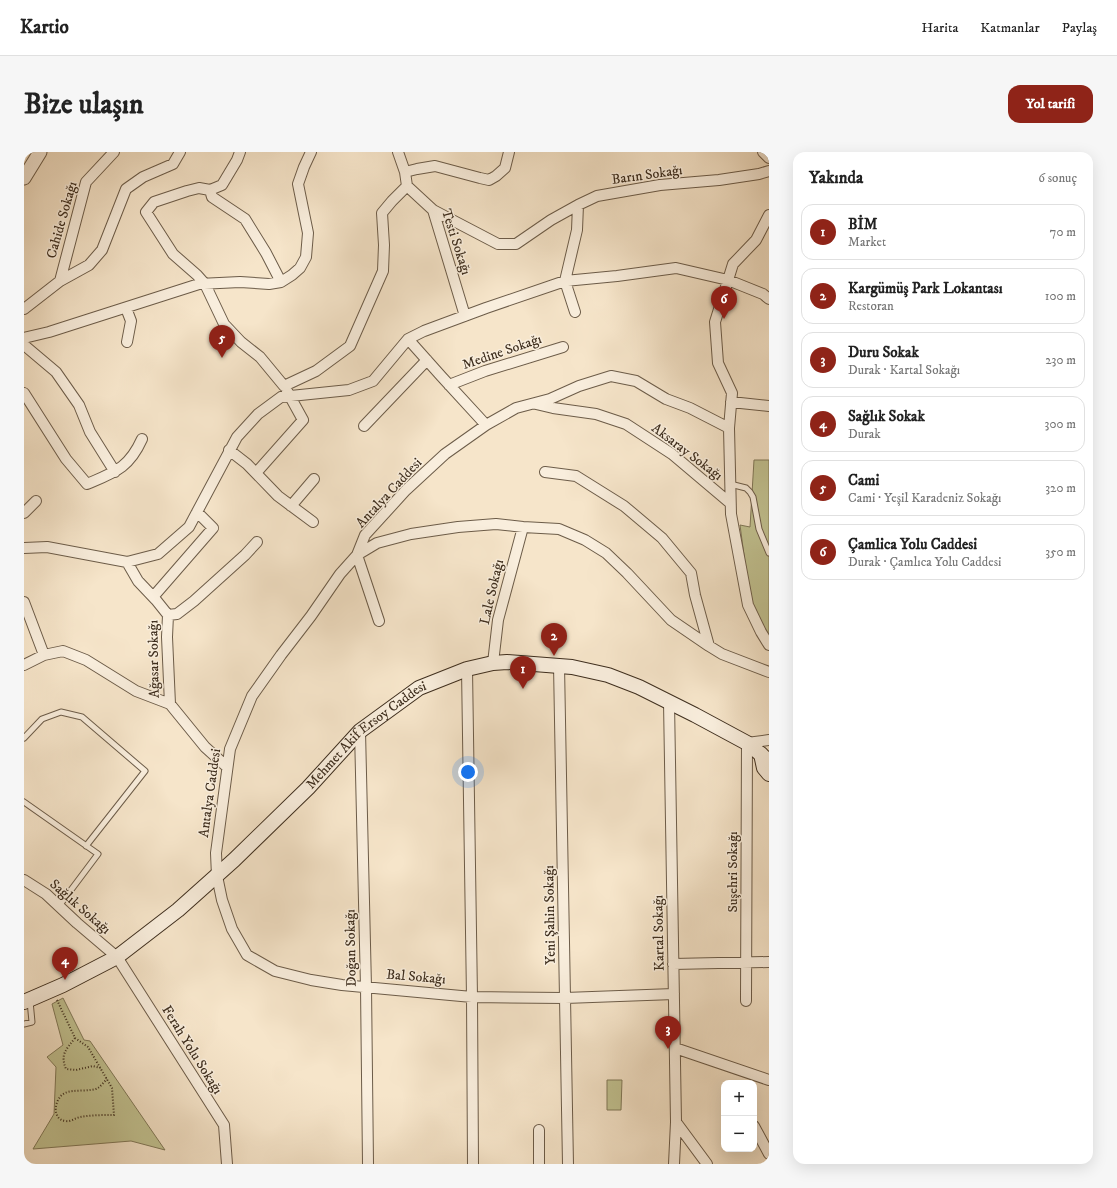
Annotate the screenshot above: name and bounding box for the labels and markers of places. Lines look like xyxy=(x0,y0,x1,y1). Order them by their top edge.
pin: 6 xyxy=(711,286,737,319)
pin: 5 xyxy=(209,325,235,358)
pin: 2 xyxy=(541,623,567,656)
pin: 1 xyxy=(510,656,536,689)
pin: 4 xyxy=(52,947,78,980)
pin: 3 xyxy=(655,1016,681,1049)

